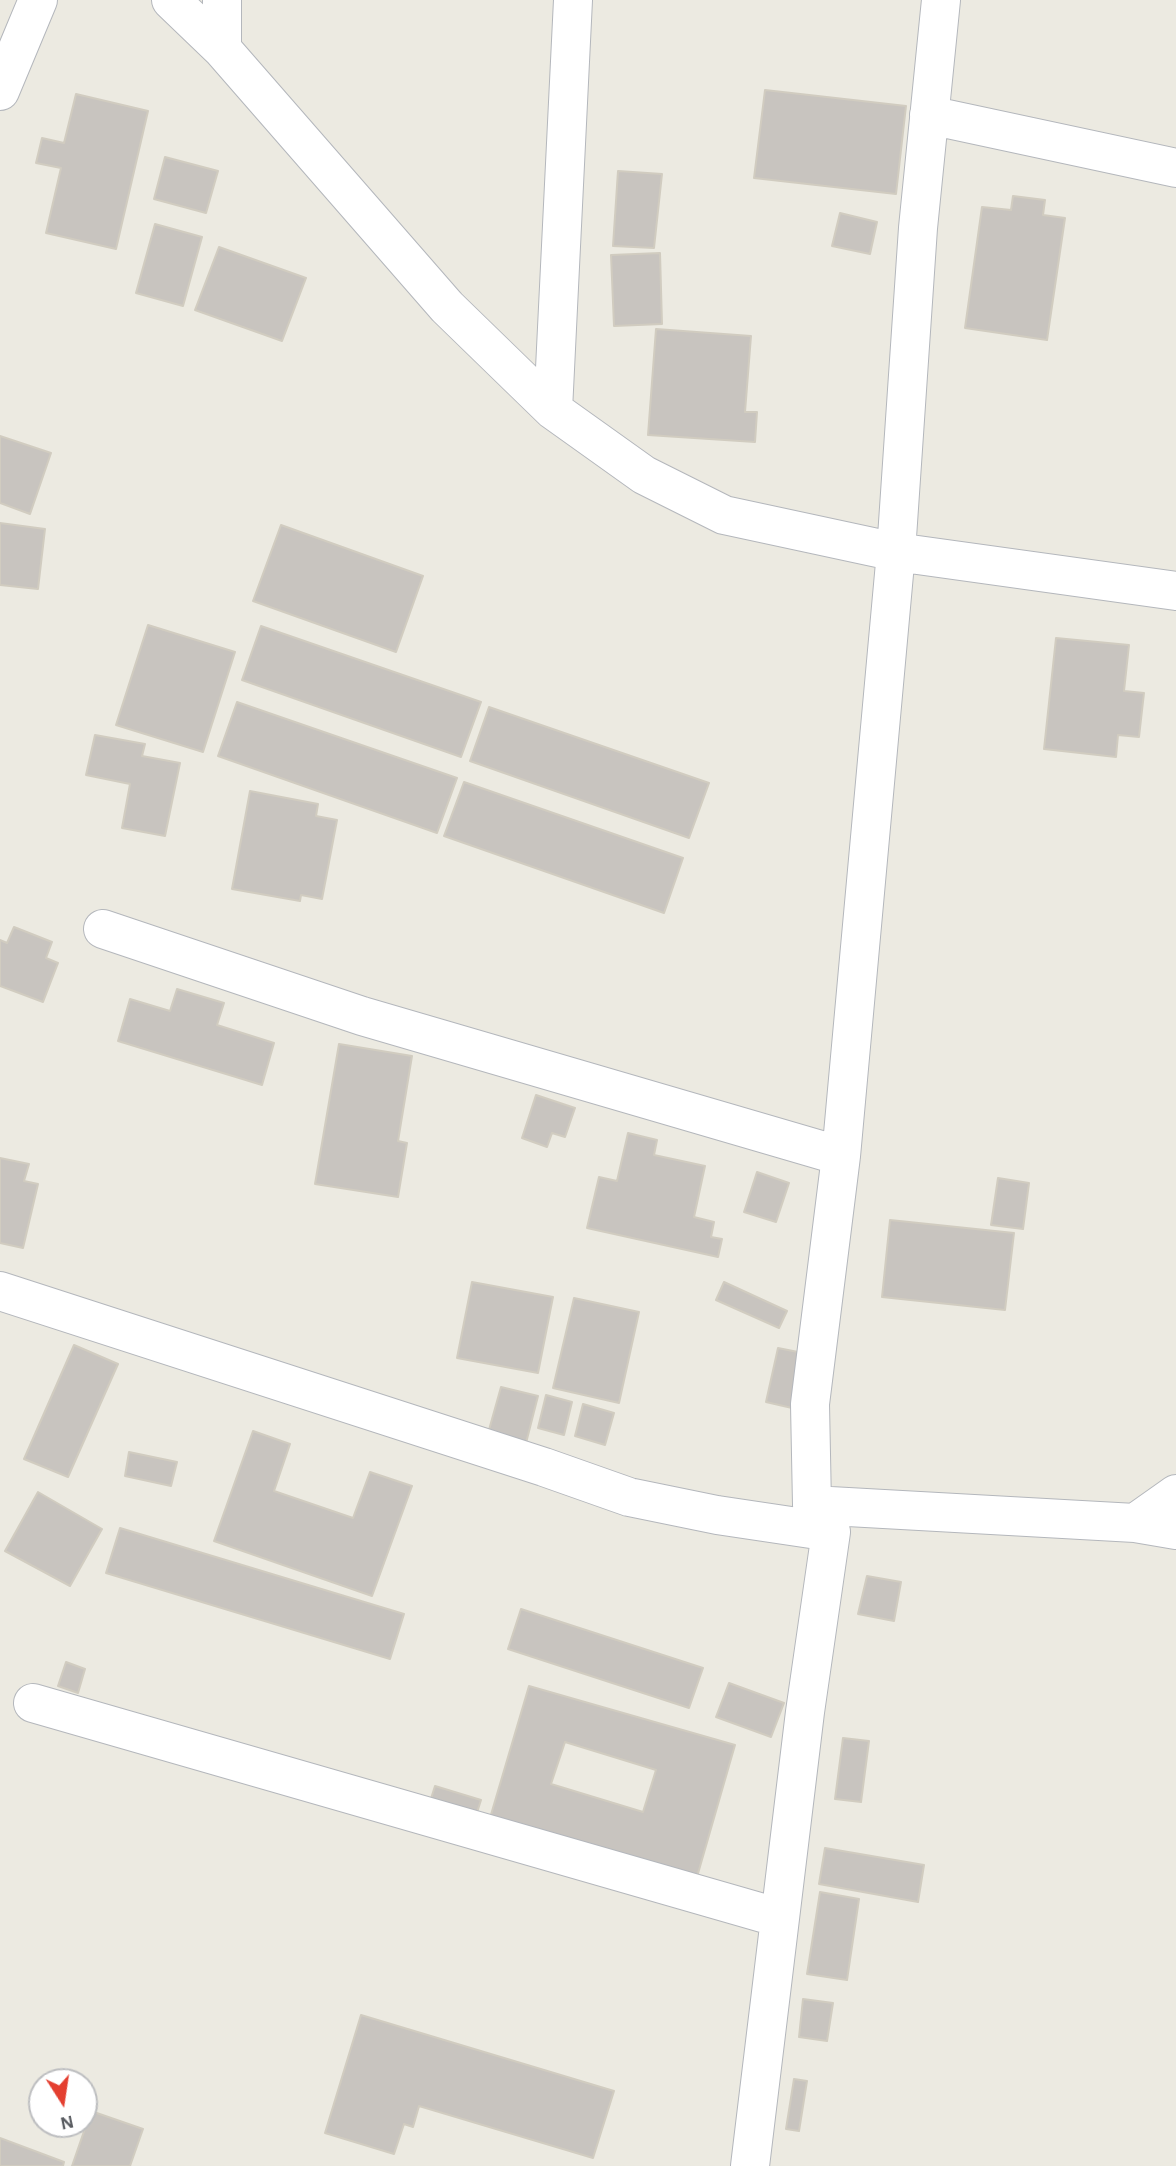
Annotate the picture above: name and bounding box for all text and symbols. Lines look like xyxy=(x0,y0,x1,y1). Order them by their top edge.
north arrow xyxy=(28,2068,98,2138)
text: N xyxy=(59,2111,75,2133)

